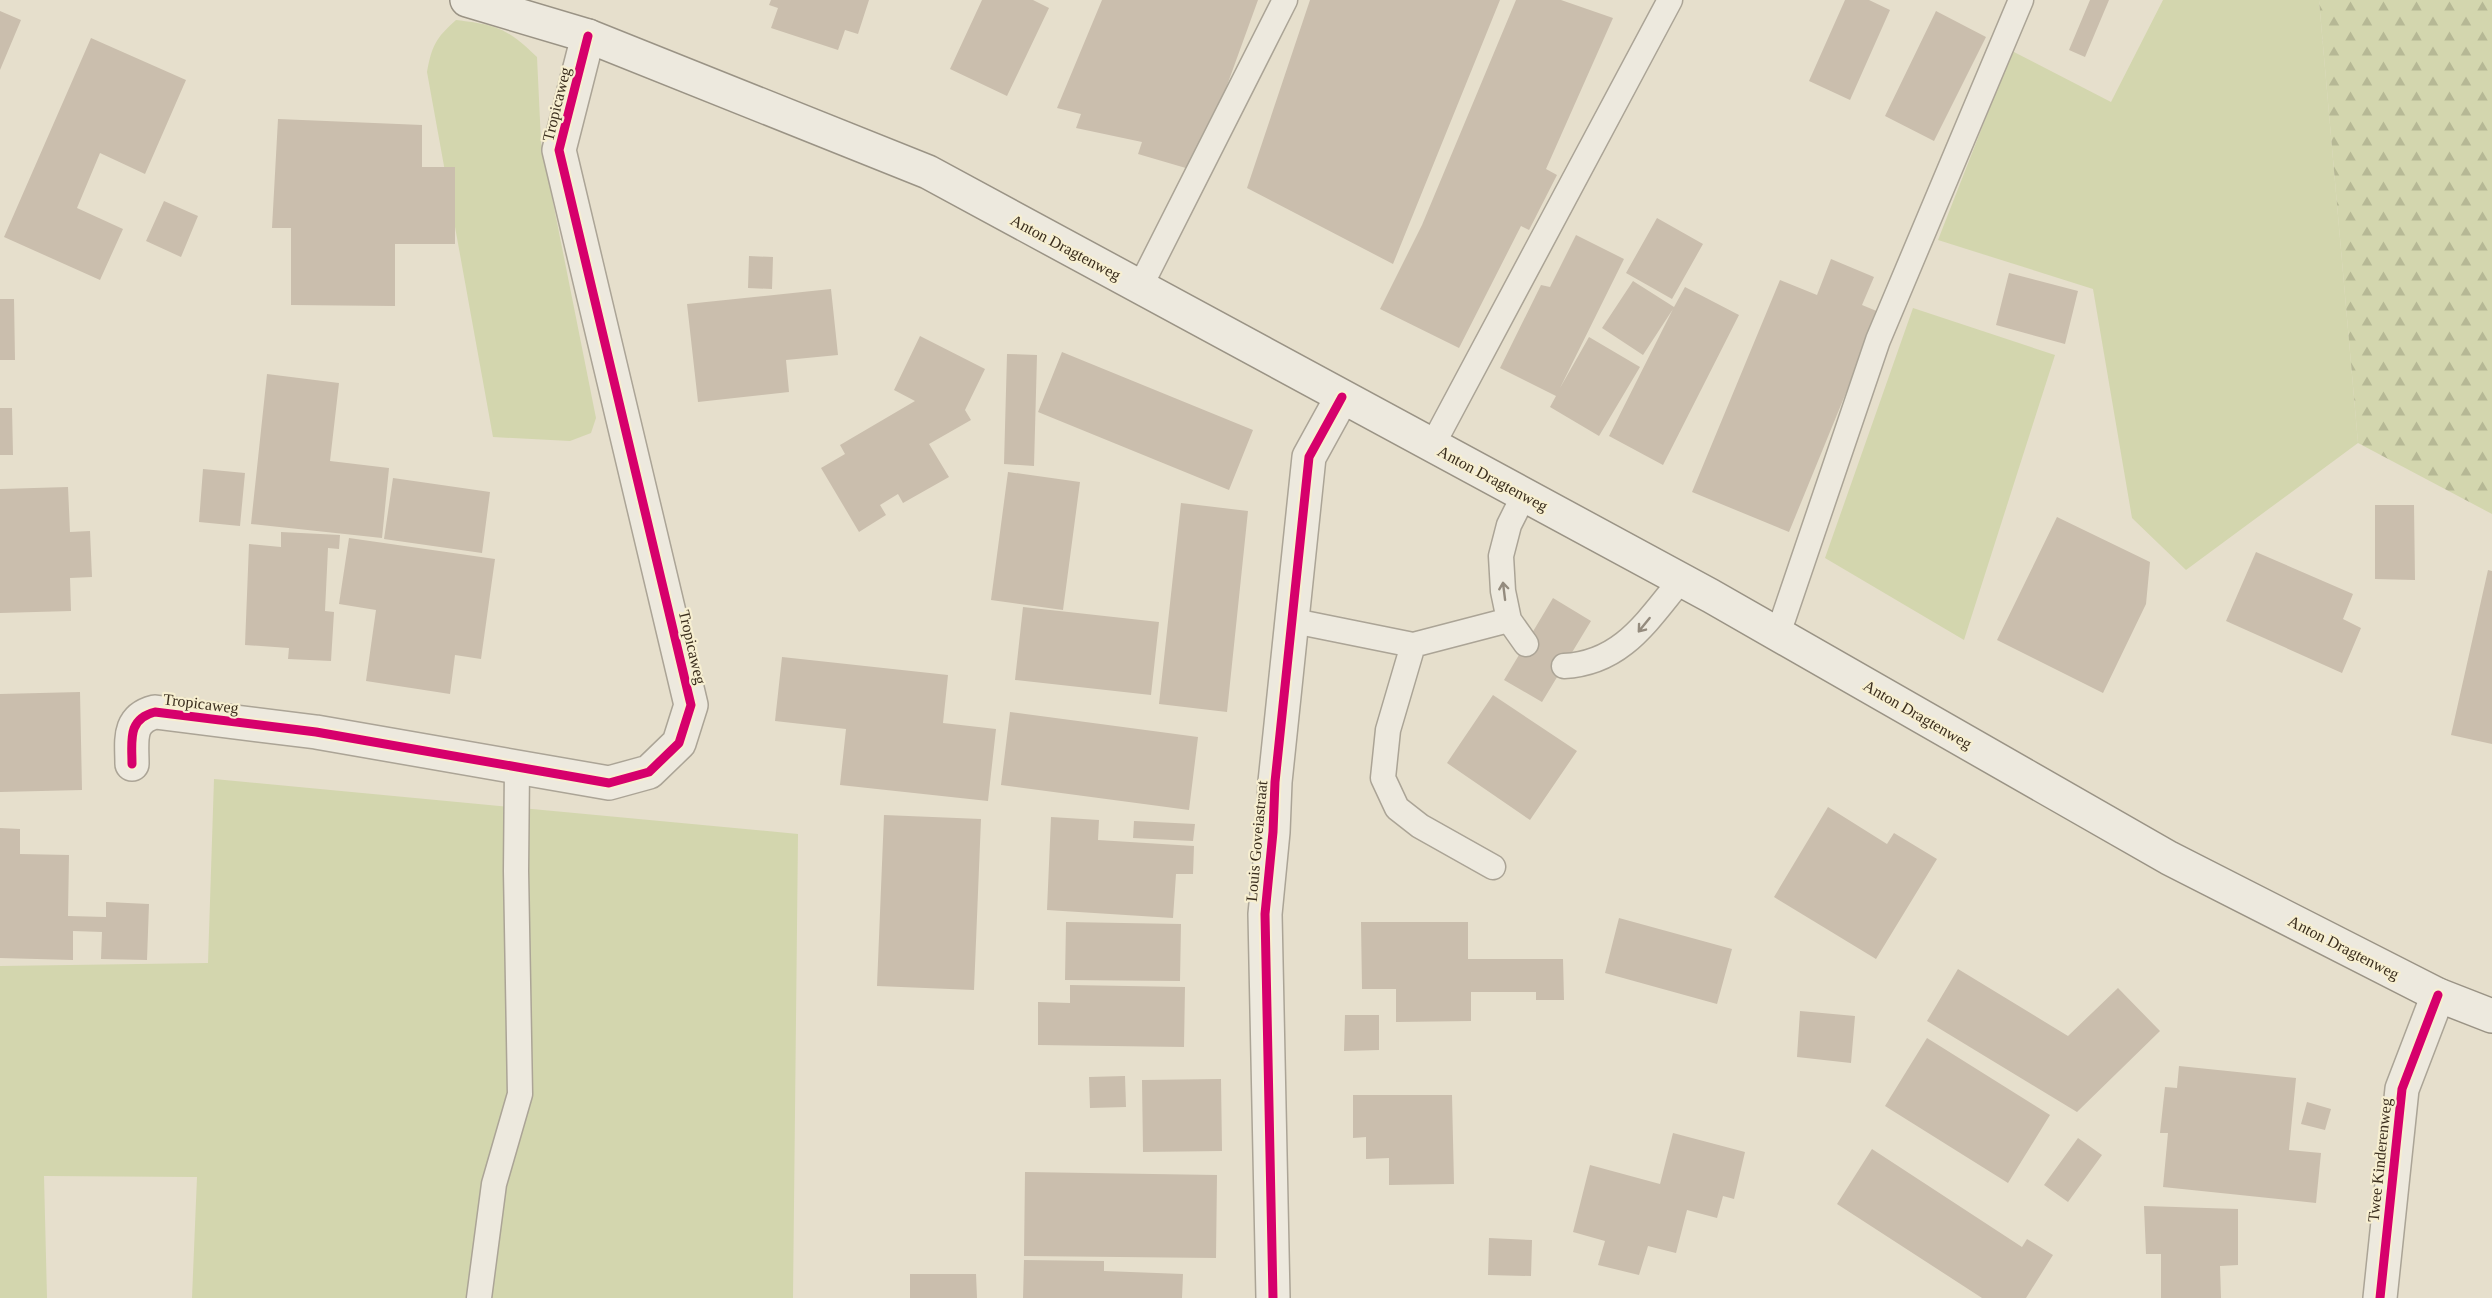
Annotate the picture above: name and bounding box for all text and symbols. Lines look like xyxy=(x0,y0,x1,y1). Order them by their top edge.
street label: Tropicaweg xyxy=(539,65,575,143)
street label: Anton Dragtenweg xyxy=(1007,211,1124,285)
street label: Anton Dragtenweg xyxy=(1434,442,1551,516)
one-way arrow xyxy=(1498,582,1509,602)
street label: Tropicaweg xyxy=(675,608,709,686)
one-way arrow xyxy=(1637,617,1650,633)
street label: Anton Dragtenweg xyxy=(1860,677,1975,753)
street label: Tropicaweg xyxy=(162,690,240,718)
street label: Louis Goveiastraat xyxy=(1243,779,1270,902)
street label: Anton Dragtenweg xyxy=(2285,912,2402,984)
street label: Twee Kinderenweg xyxy=(2365,1097,2395,1223)

